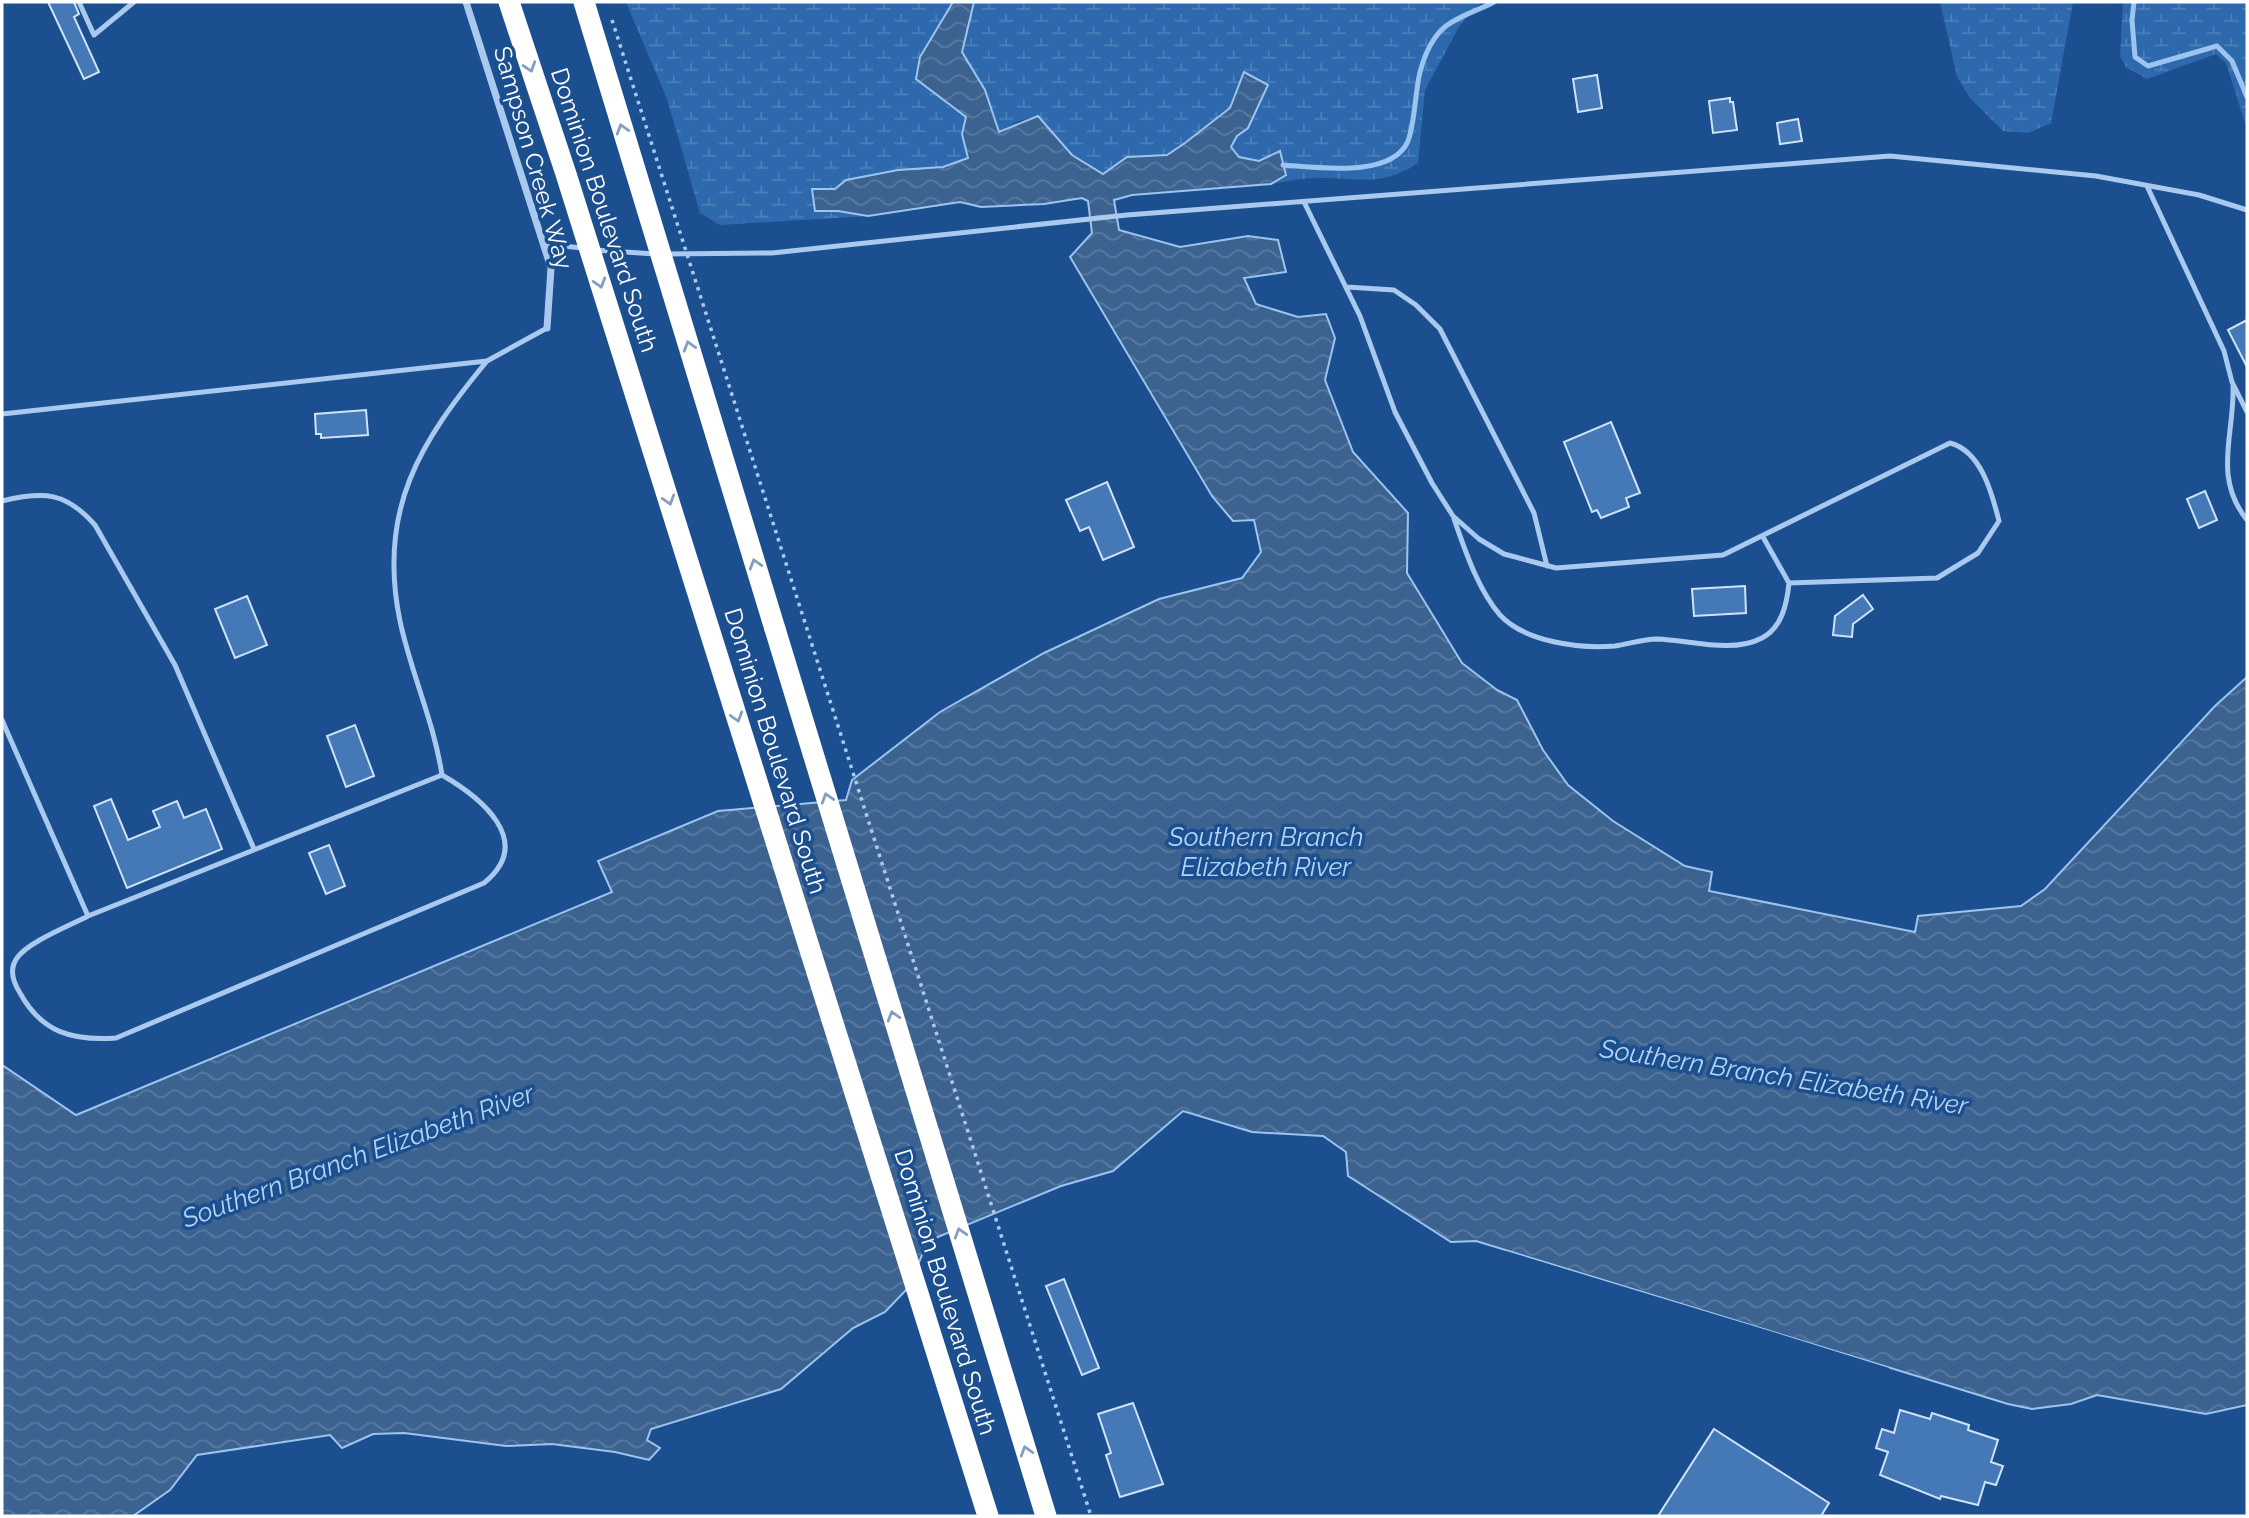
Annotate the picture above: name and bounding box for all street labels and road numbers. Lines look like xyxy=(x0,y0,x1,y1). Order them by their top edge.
street label: Sampson Creek Way xyxy=(488,43,579,273)
street label: Dominion Boulevard South xyxy=(545,64,664,356)
street label: Dominion Boulevard South xyxy=(718,605,833,897)
street label: Dominion Boulevard South xyxy=(888,1146,1003,1438)

